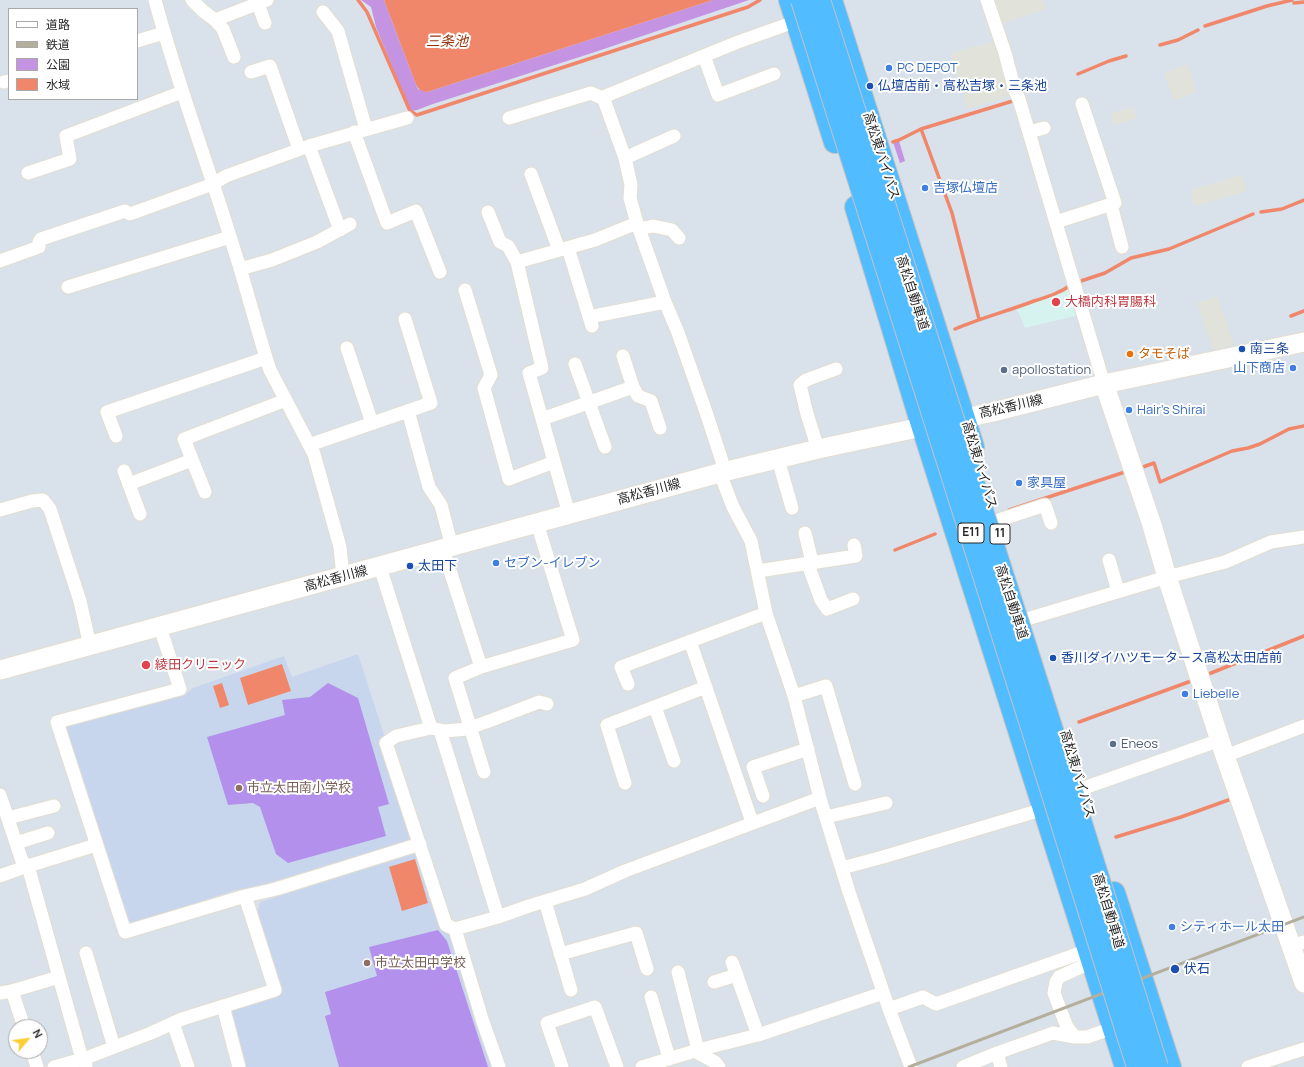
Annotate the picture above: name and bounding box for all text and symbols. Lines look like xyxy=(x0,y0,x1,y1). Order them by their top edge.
legend xyxy=(8,8,138,100)
text: 道路 xyxy=(46,16,70,33)
water label: 三条池 xyxy=(426,34,468,50)
text: 鉄道 xyxy=(46,36,70,53)
text: 公園 xyxy=(46,56,70,73)
place label: PC DEPOT xyxy=(897,60,958,76)
marker: PC DEPOT xyxy=(884,63,894,73)
text: 水域 xyxy=(46,76,70,93)
place label: 仏壇店前・高松吉塚・三条池 xyxy=(878,78,1047,94)
marker: 仏壇店前・高松吉塚・三条池 xyxy=(865,81,875,91)
street label: 高松東バイパス xyxy=(860,110,902,202)
place label: 吉塚仏壇店 xyxy=(933,180,998,196)
marker: 吉塚仏壇店 xyxy=(920,183,930,193)
street label: 高松自動車道 xyxy=(893,253,931,333)
place label: 大橋内科胃腸科 xyxy=(1065,294,1156,310)
marker: 大橋内科胃腸科 xyxy=(1050,296,1062,308)
place label: 南三条 xyxy=(1250,341,1289,357)
marker: 南三条 xyxy=(1237,344,1247,354)
place label: タモそば xyxy=(1138,346,1190,362)
marker: タモそば xyxy=(1125,349,1135,359)
place label: 山下商店 xyxy=(1233,360,1285,376)
place label: apollostation xyxy=(1012,362,1091,378)
marker: 山下商店 xyxy=(1288,363,1298,373)
marker: apollostation xyxy=(999,365,1009,375)
street label: 高松香川線 xyxy=(978,392,1044,422)
place label: Hair’s Shirai xyxy=(1137,402,1206,418)
marker: Hair’s Shirai xyxy=(1124,405,1134,415)
street label: 高松東バイパス xyxy=(958,419,1000,511)
place label: 家具屋 xyxy=(1027,475,1066,491)
street label: 高松香川線 xyxy=(616,476,682,508)
marker: 家具屋 xyxy=(1014,478,1024,488)
road number: E11 xyxy=(958,523,984,543)
road number: 11 xyxy=(990,524,1010,544)
place label: セブン-イレブン xyxy=(504,555,600,571)
place label: 太田下 xyxy=(418,558,457,574)
marker: セブン-イレブン xyxy=(491,558,501,568)
marker: 太田下 xyxy=(405,561,415,571)
street label: 高松自動車道 xyxy=(992,562,1030,642)
street label: 高松香川線 xyxy=(303,563,369,595)
place label: 香川ダイハツモータース高松太田店前 xyxy=(1061,650,1282,666)
marker: 香川ダイハツモータース高松太田店前 xyxy=(1048,653,1058,663)
place label: 綾田クリニック xyxy=(155,657,246,673)
marker: 綾田クリニック xyxy=(140,659,152,671)
place label: Liebelle xyxy=(1193,686,1239,702)
marker: Liebelle xyxy=(1180,689,1190,699)
street label: 高松東バイパス xyxy=(1056,728,1098,820)
place label: Eneos xyxy=(1121,736,1158,752)
marker: Eneos xyxy=(1108,739,1118,749)
place label: 市立太田南小学校 xyxy=(247,780,351,796)
marker: 市立太田南小学校 xyxy=(234,783,244,793)
street label: 高松自動車道 xyxy=(1089,871,1127,951)
place label: シティホール太田 xyxy=(1180,919,1284,935)
marker: シティホール太田 xyxy=(1167,922,1177,932)
place label: 市立太田中学校 xyxy=(375,955,466,971)
marker: 市立太田中学校 xyxy=(362,958,372,968)
place label: 伏石 xyxy=(1184,961,1210,977)
marker: 伏石 xyxy=(1169,963,1181,975)
north arrow xyxy=(8,1019,48,1059)
text: N xyxy=(30,1026,47,1041)

